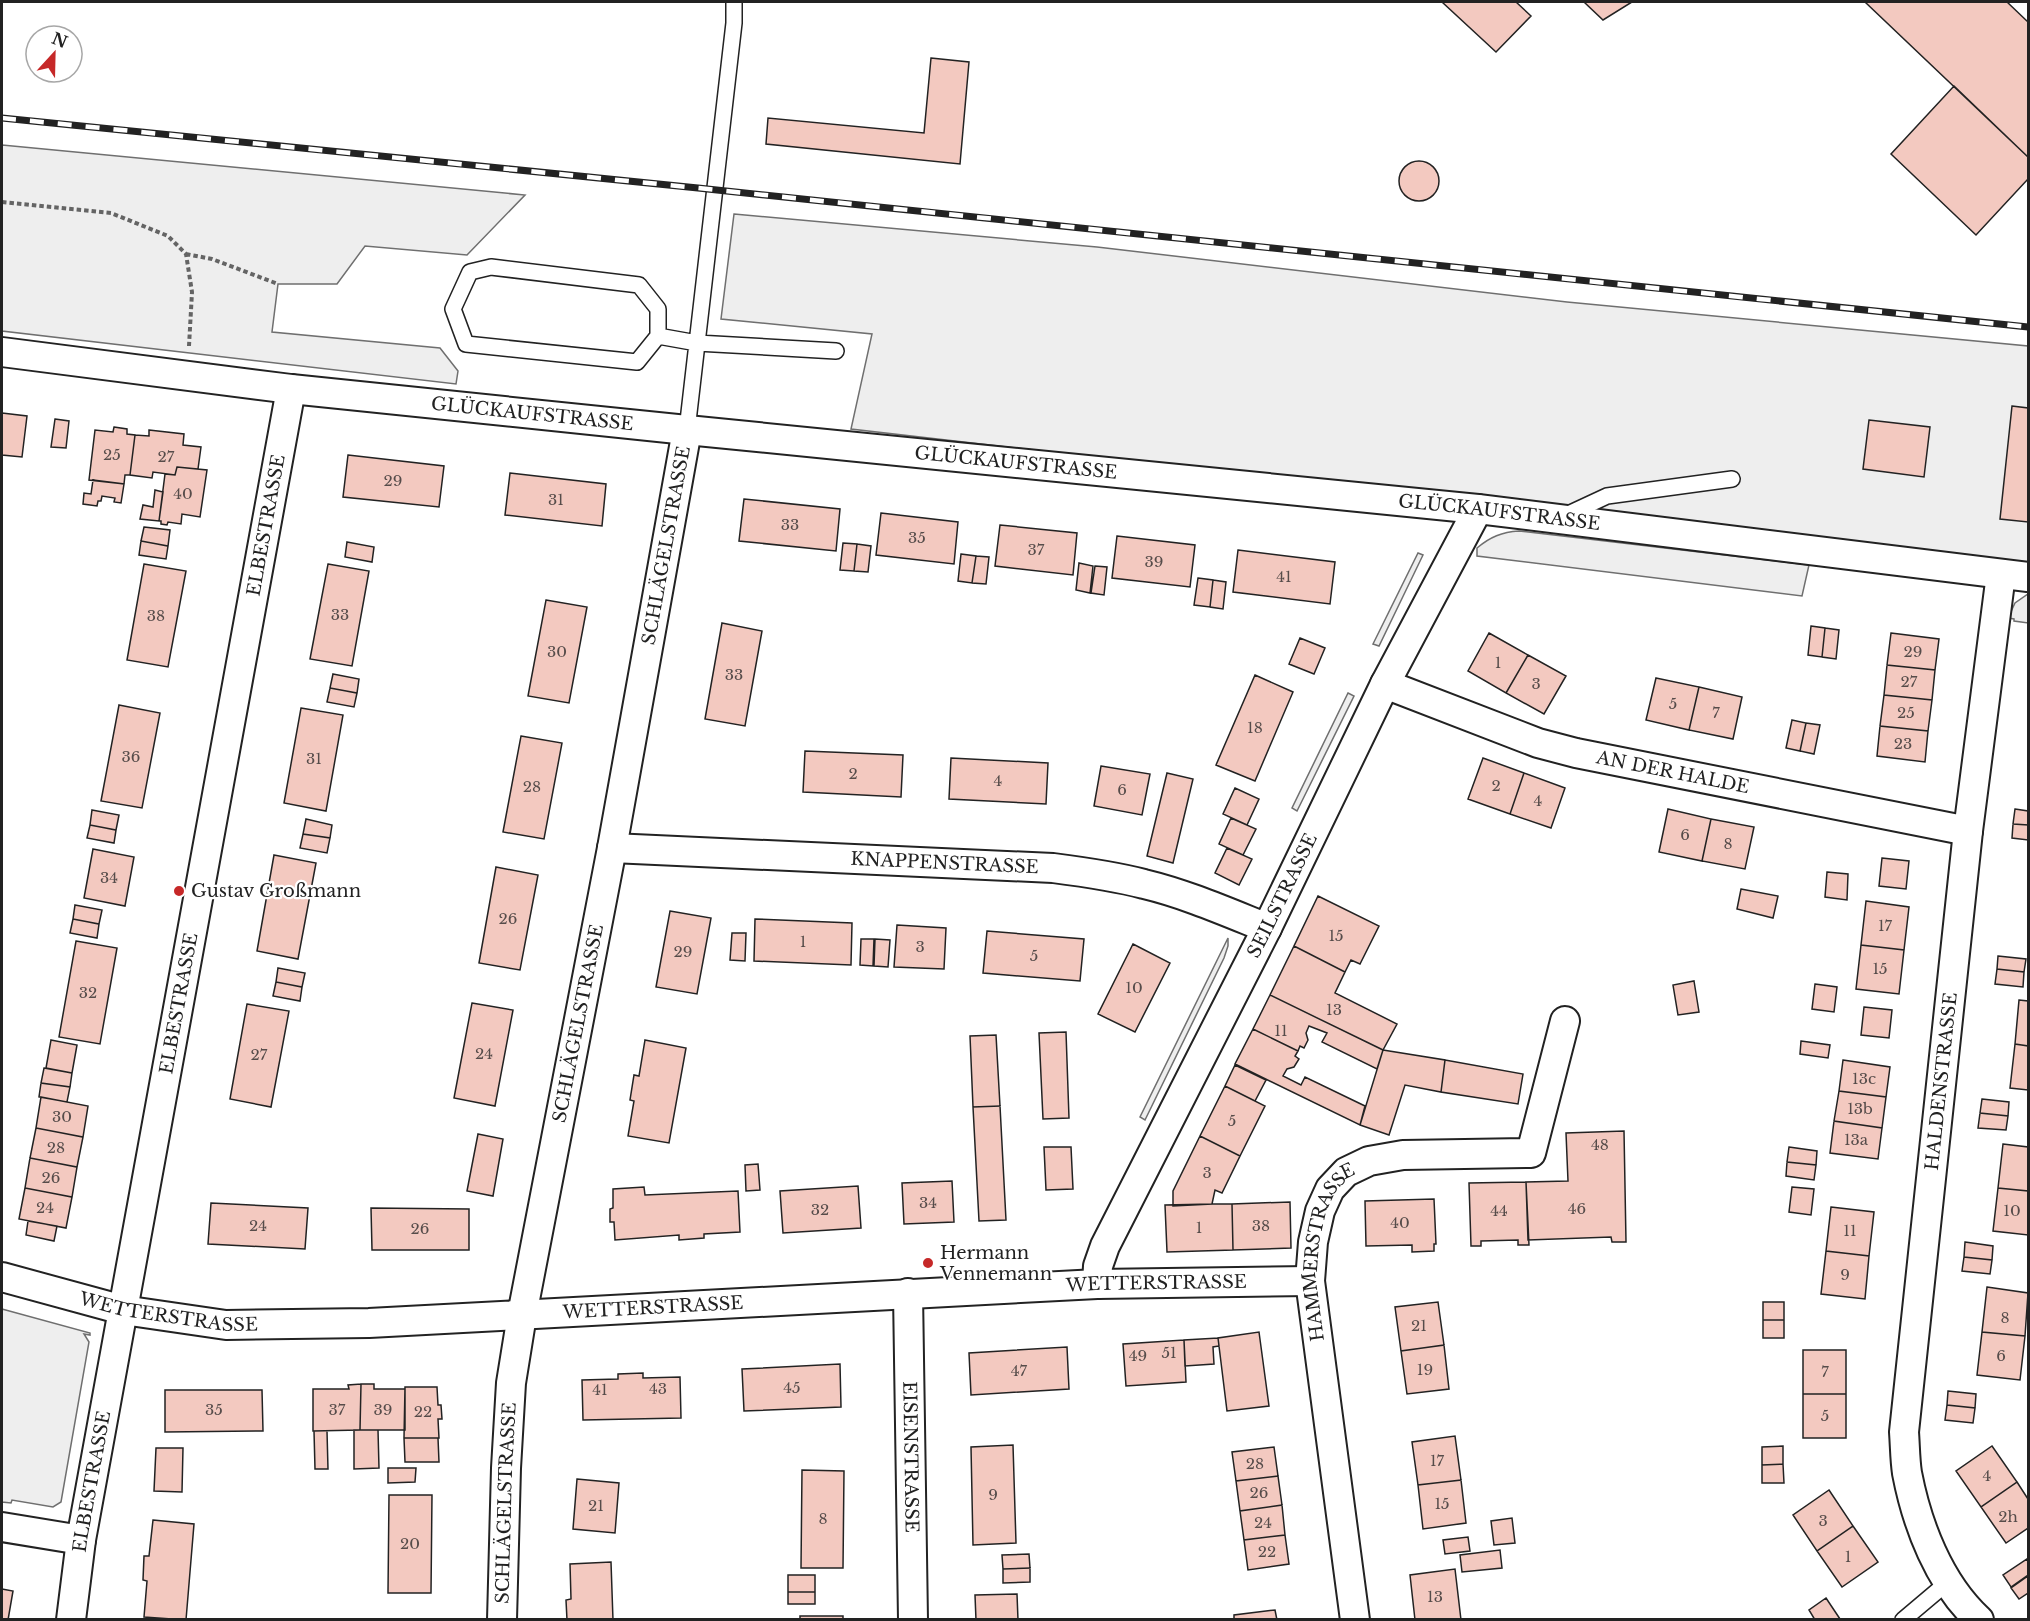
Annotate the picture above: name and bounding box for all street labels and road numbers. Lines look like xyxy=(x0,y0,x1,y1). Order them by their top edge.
street label: GLÜCKAUFSTRASSE xyxy=(430,393,635,435)
street label: GLÜCKAUFSTRASSE xyxy=(914,442,1118,484)
street label: SCHLÄGELSTRASSE xyxy=(638,444,695,647)
street label: ELBESTRASSE xyxy=(242,453,290,598)
street label: GLÜCKAUFSTRASSE xyxy=(1397,490,1602,535)
street label: AN DER HALDE xyxy=(1594,746,1751,798)
street label: SEILSTRASSE xyxy=(1243,830,1322,961)
street label: KNAPPENSTRASSE xyxy=(850,848,1039,878)
street label: SCHLÄGELSTRASSE xyxy=(548,922,608,1124)
street label: ELBESTRASSE xyxy=(155,931,203,1076)
street label: HALDENSTRASSE xyxy=(1921,991,1962,1172)
street label: HAMMERSTRASSE xyxy=(1298,1158,1358,1343)
street label: WETTERSTRASSE xyxy=(1064,1271,1247,1297)
street label: WETTERSTRASSE xyxy=(76,1287,258,1336)
street label: WETTERSTRASSE xyxy=(561,1292,744,1324)
street label: EISENSTRASSE xyxy=(898,1381,923,1533)
street label: SCHLÄGELSTRASSE xyxy=(491,1402,521,1604)
street label: ELBESTRASSE xyxy=(69,1409,115,1554)

